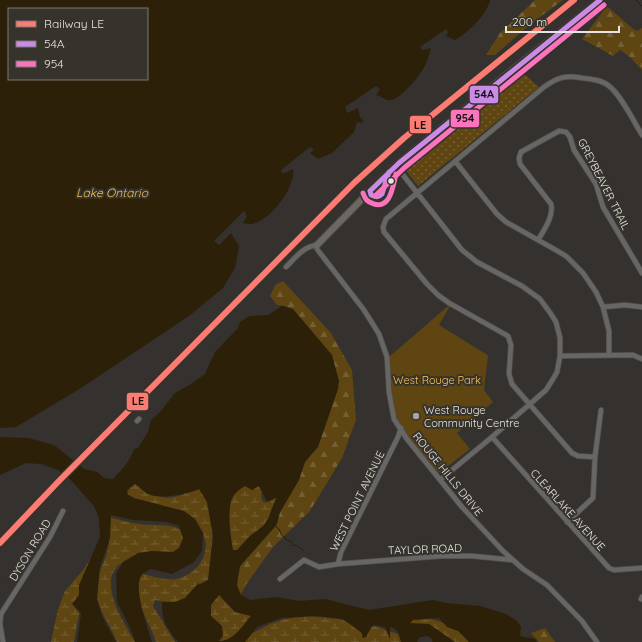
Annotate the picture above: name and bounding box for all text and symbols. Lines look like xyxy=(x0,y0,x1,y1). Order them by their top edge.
legend xyxy=(8,8,148,80)
scale bar xyxy=(506,8,619,34)
text: 200 m xyxy=(512,14,547,29)
text: Railway LE xyxy=(44,16,104,31)
text: 54A xyxy=(44,36,65,51)
text: 954 xyxy=(44,56,64,71)
line badge: 54A xyxy=(469,85,499,104)
text: 54A xyxy=(474,87,494,101)
line badge: 954 xyxy=(450,109,480,128)
text: 954 xyxy=(455,111,475,125)
line badge: LE xyxy=(409,115,432,134)
text: LE xyxy=(414,118,426,132)
street label: GREYBEAVER TRAIL xyxy=(575,136,633,232)
unlabelled marker xyxy=(386,176,396,186)
water label: Lake Ontario xyxy=(76,185,149,200)
park label: West Rouge Park xyxy=(393,373,481,387)
line badge: LE xyxy=(126,392,149,411)
text: LE xyxy=(132,394,144,408)
place label: West Rouge Community Centre xyxy=(424,403,520,430)
marker: West Rouge Community Centre xyxy=(411,411,421,421)
street label: ROUGE HILLS DRIVE xyxy=(410,429,486,519)
street label: WEST POINT AVENUE xyxy=(327,449,387,553)
street label: CLEARLAKE AVENUE xyxy=(528,466,608,554)
street label: DYSON ROAD xyxy=(6,516,54,584)
street label: TAYLOR ROAD xyxy=(388,541,462,557)

